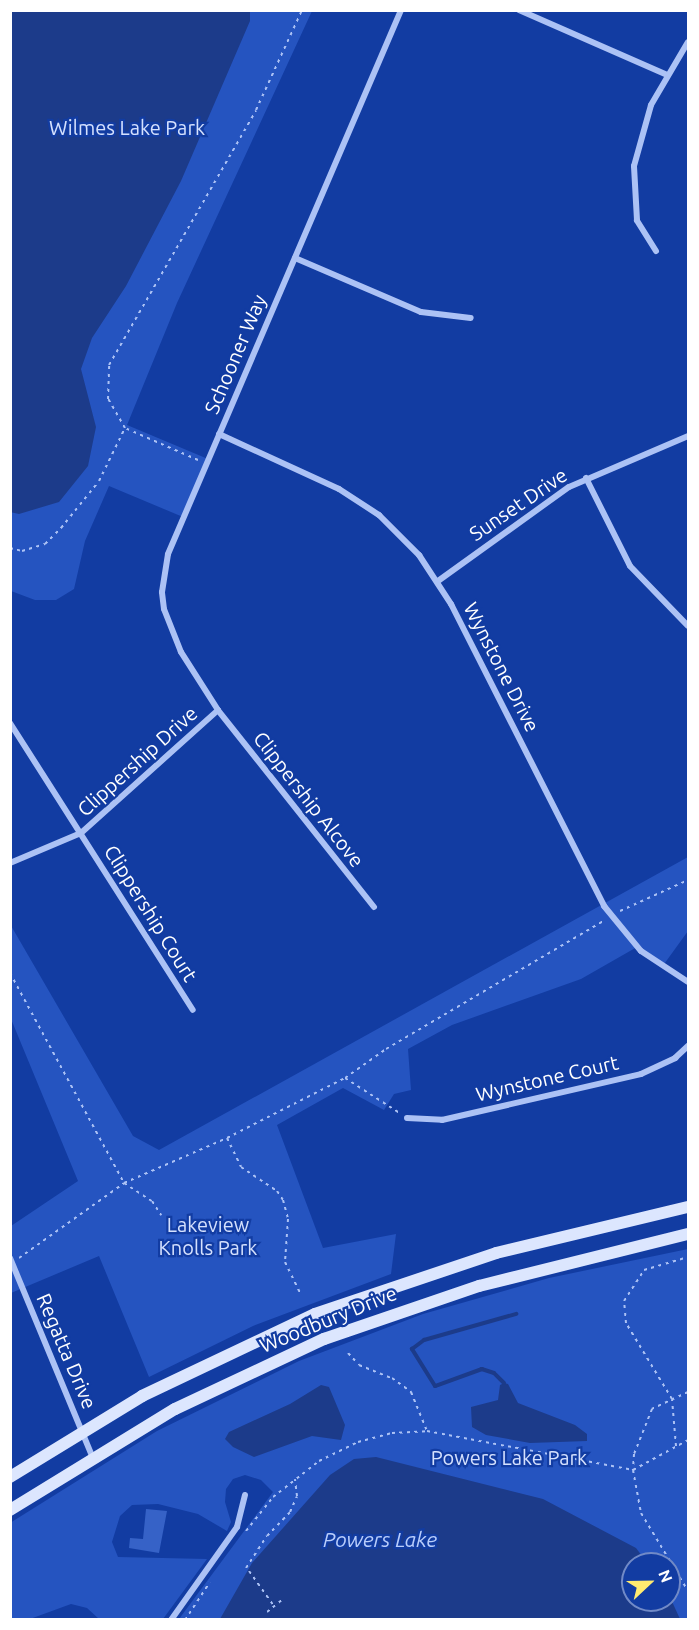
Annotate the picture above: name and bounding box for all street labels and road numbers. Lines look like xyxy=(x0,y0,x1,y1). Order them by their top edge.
street label: Schooner Way xyxy=(199,291,271,417)
street label: Sunset Drive xyxy=(465,463,571,545)
street label: Wynstone Drive xyxy=(459,598,545,736)
street label: Clippership Drive xyxy=(72,701,202,821)
street label: Clippership Alcove xyxy=(249,726,369,872)
street label: Clippership Court xyxy=(99,840,203,986)
street label: Wynstone Court xyxy=(473,1050,621,1106)
street label: Woodbury Drive xyxy=(256,1281,400,1357)
street label: Regatta Drive xyxy=(32,1290,102,1412)

